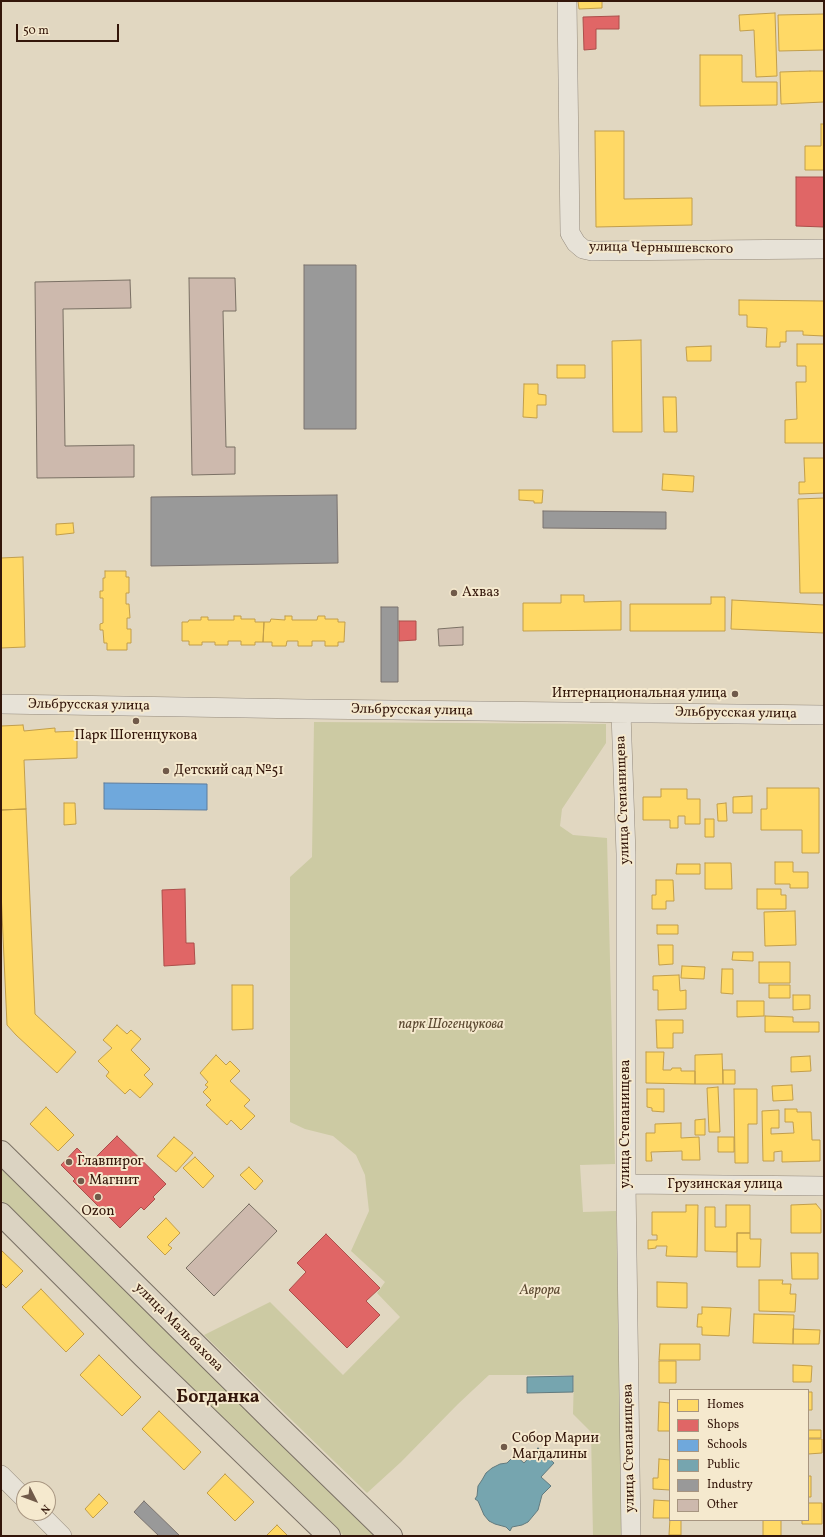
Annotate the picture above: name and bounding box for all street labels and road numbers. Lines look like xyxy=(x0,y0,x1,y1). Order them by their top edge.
street label: улица Чернышевского xyxy=(589,239,733,259)
street label: Эльбрусская улица xyxy=(28,697,150,715)
street label: Эльбрусская улица xyxy=(351,702,473,720)
street label: Эльбрусская улица xyxy=(675,705,797,723)
street label: улица Степанищева xyxy=(613,735,635,865)
street label: улица Степанищева xyxy=(618,1059,634,1189)
street label: Грузинская улица xyxy=(667,1177,783,1193)
street label: улица Мальбахова xyxy=(130,1280,226,1376)
street label: улица Степанищева xyxy=(620,1383,640,1513)

